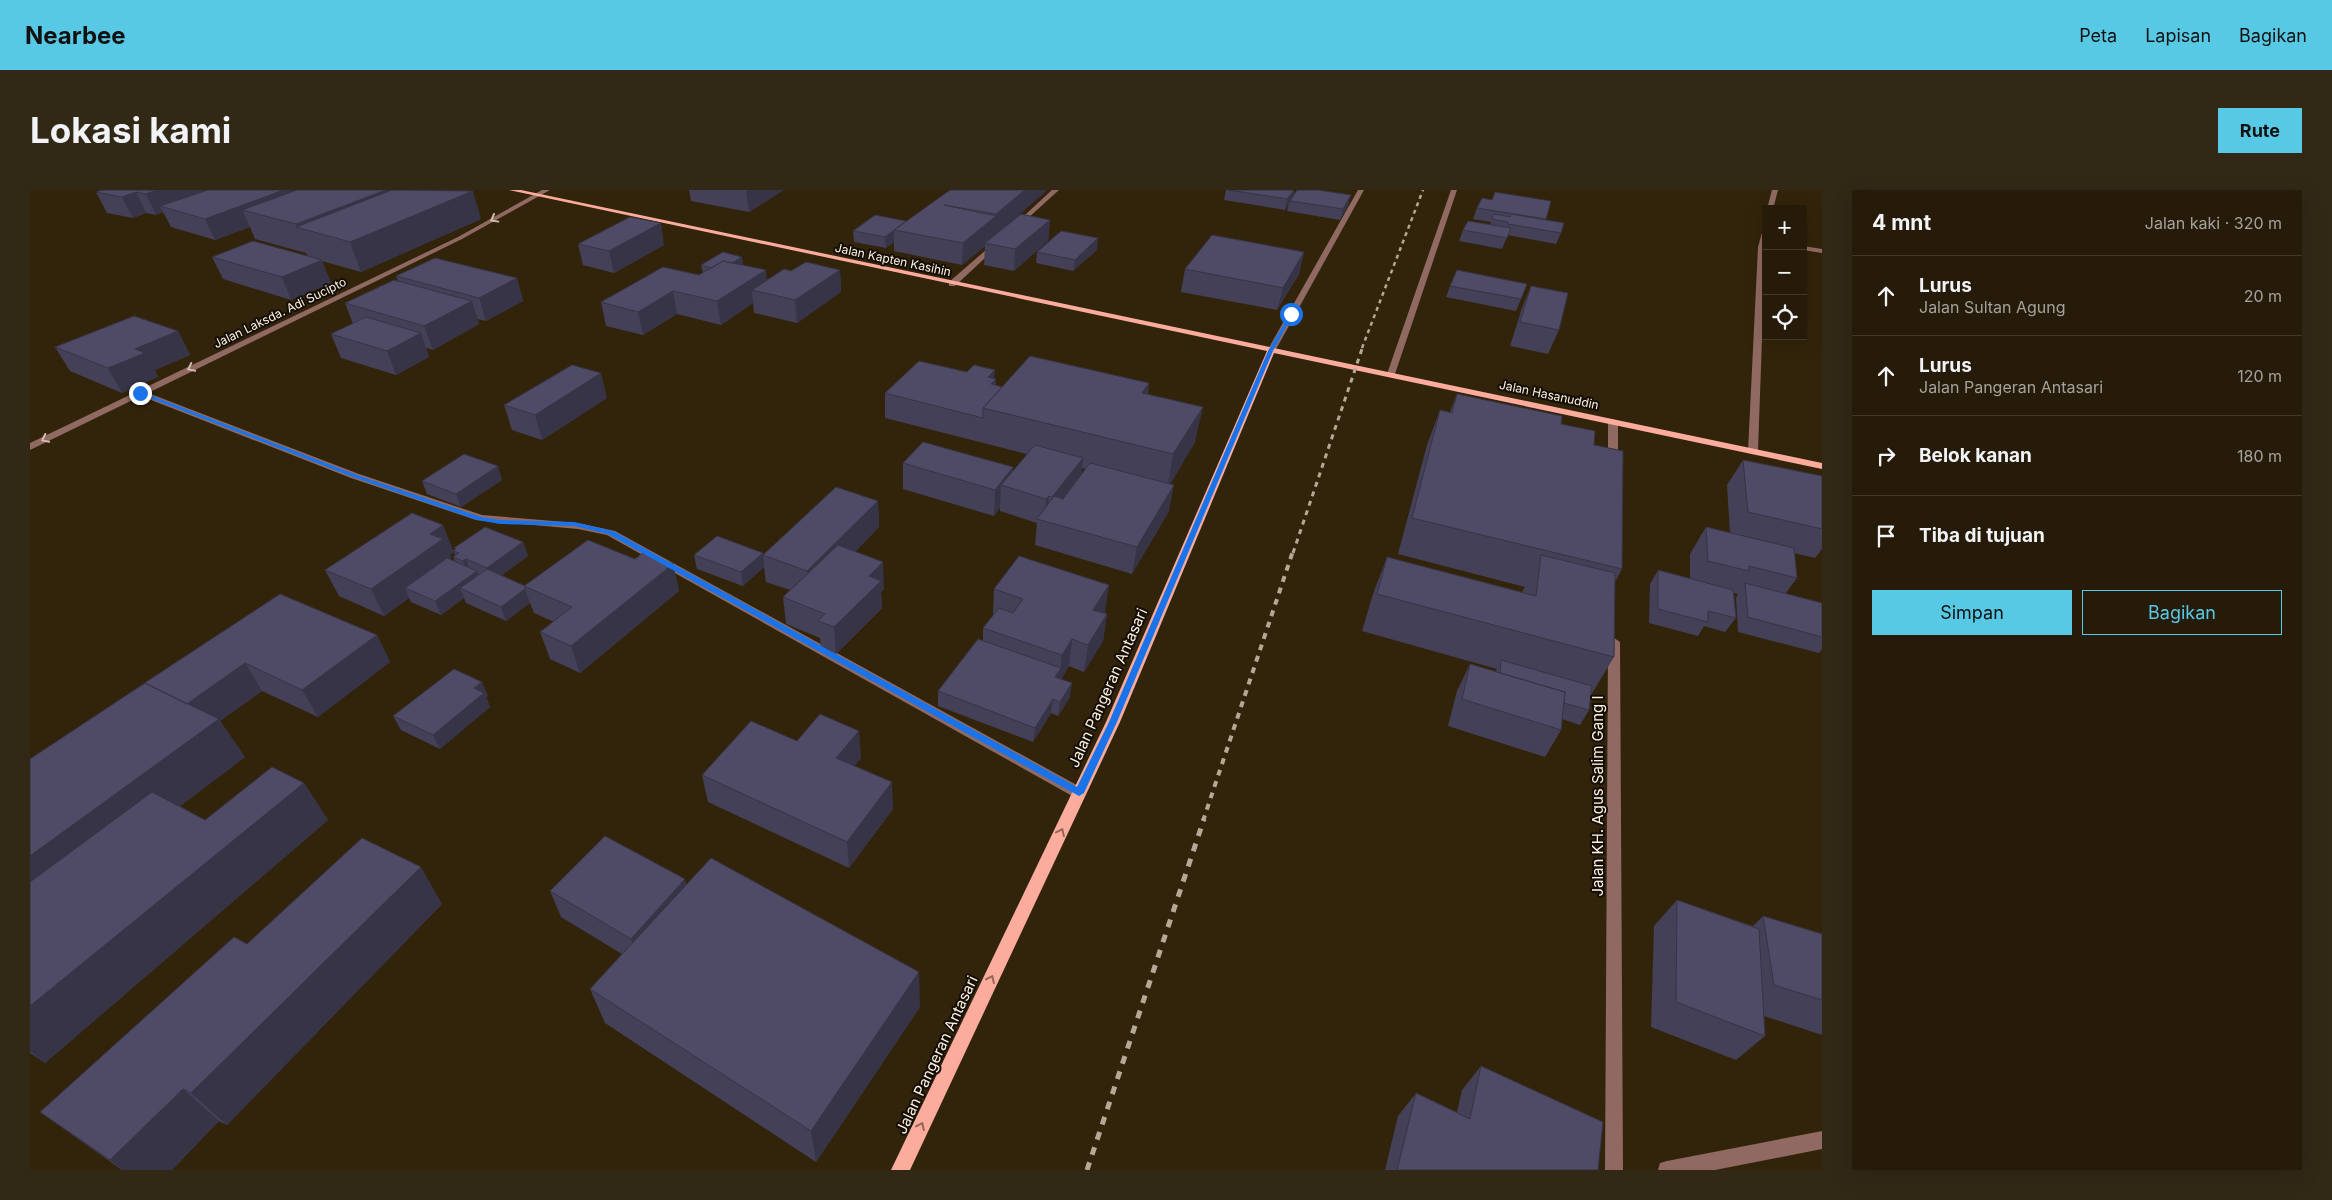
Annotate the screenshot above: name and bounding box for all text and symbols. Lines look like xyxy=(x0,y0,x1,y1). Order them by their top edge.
text: Nearbee xyxy=(25,21,126,50)
text: Peta xyxy=(2079,25,2117,46)
text: Lapisan xyxy=(2145,25,2211,46)
text: Bagikan xyxy=(2239,25,2307,46)
button: Rute xyxy=(2218,108,2302,153)
text: Lokasi kami xyxy=(30,109,231,151)
map controls xyxy=(1762,205,1807,340)
button: + xyxy=(1762,205,1807,250)
text: 4 mnt xyxy=(1872,210,1931,235)
one-way arrow xyxy=(490,213,499,223)
text: Jalan kaki · 320 m xyxy=(2145,213,2282,233)
street label: Jalan Kapten Kasihin xyxy=(834,240,952,279)
button: − xyxy=(1762,250,1807,295)
street label: Jalan Laksda. Adi Sucipto xyxy=(211,274,349,351)
text: Lurus xyxy=(1919,274,1972,297)
icon: ahead xyxy=(1872,282,1900,310)
text: 20 m xyxy=(2244,286,2282,306)
button: locate xyxy=(1762,295,1807,340)
text: Jalan Sultan Agung xyxy=(1919,297,2066,317)
route start xyxy=(1280,303,1303,326)
text: Lurus xyxy=(1919,354,1972,377)
one-way arrow xyxy=(187,362,196,373)
icon: ahead xyxy=(1872,362,1900,390)
text: 120 m xyxy=(2237,366,2282,386)
street label: Jalan Hasanuddin xyxy=(1498,377,1600,412)
text: Jalan Pangeran Antasari xyxy=(1919,377,2103,397)
route end xyxy=(129,382,152,405)
one-way arrow xyxy=(41,433,50,443)
icon: right xyxy=(1872,442,1900,470)
text: Belok kanan xyxy=(1919,444,2032,467)
text: 180 m xyxy=(2237,446,2282,466)
icon: arrive xyxy=(1872,522,1900,550)
text: Tiba di tujuan xyxy=(1919,524,2045,547)
button: Simpan xyxy=(1872,590,2072,635)
button: Bagikan xyxy=(2082,590,2282,635)
street label: Jalan Pangeran Antasari xyxy=(1064,605,1151,770)
street label: Jalan KH. Agus Salim Gang I xyxy=(1588,695,1607,897)
one-way arrow xyxy=(1054,828,1065,837)
street label: Jalan Pangeran Antasari xyxy=(891,973,982,1137)
one-way arrow xyxy=(985,975,995,984)
one-way arrow xyxy=(915,1122,925,1131)

